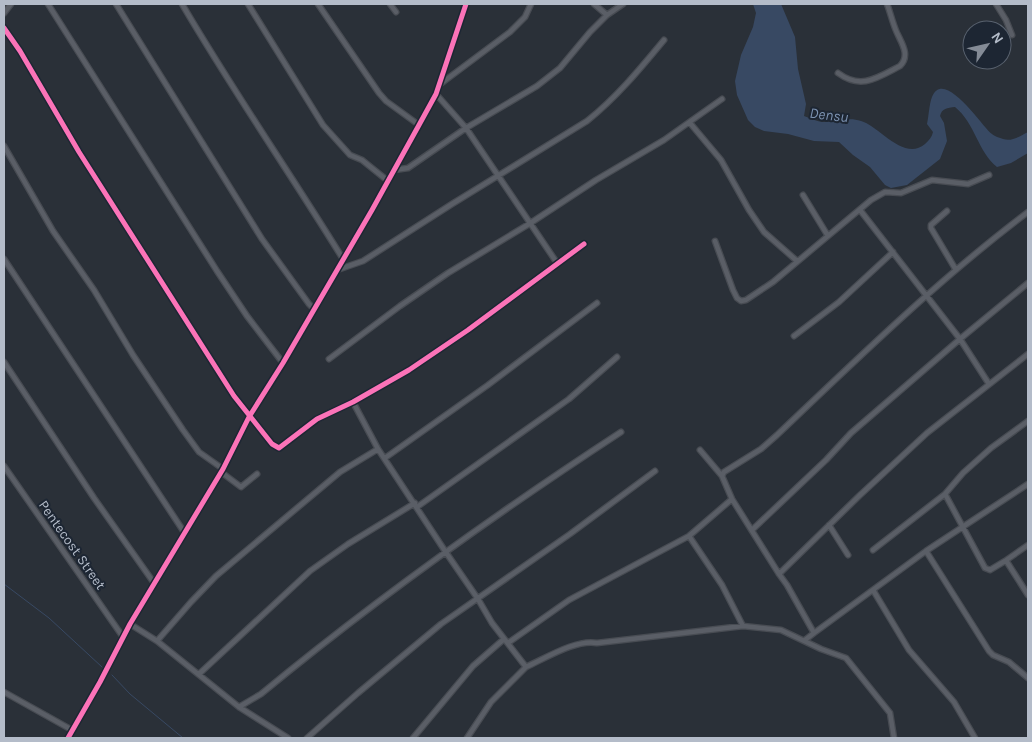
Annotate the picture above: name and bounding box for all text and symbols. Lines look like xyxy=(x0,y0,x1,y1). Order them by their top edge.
north arrow xyxy=(962,20,1012,70)
text: N xyxy=(988,29,1007,47)
water label: Densu xyxy=(808,104,850,126)
street label: Pentecost Street xyxy=(35,497,109,593)

